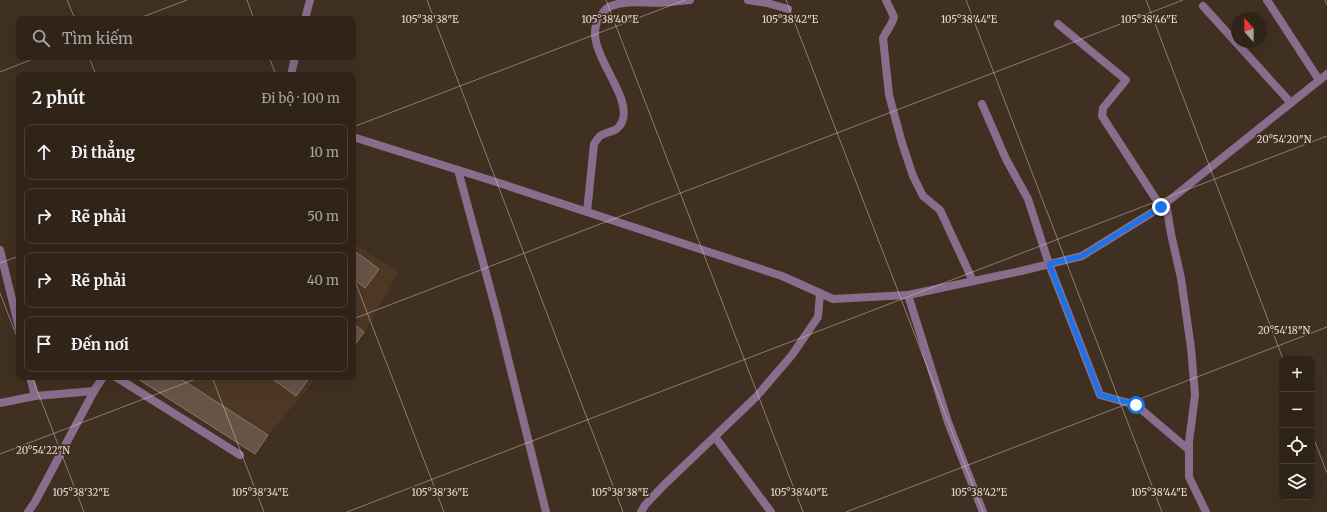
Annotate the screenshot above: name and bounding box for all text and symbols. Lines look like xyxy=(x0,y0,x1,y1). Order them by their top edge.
north arrow xyxy=(1231,12,1267,48)
text: 105°38'38"E xyxy=(401,13,459,26)
text: 105°38'40"E xyxy=(581,13,639,26)
text: 105°38'42"E xyxy=(762,13,819,26)
text: 105°38'44"E xyxy=(941,13,998,26)
text: 105°38'46"E xyxy=(1121,13,1178,26)
search box xyxy=(16,16,356,60)
icon: search xyxy=(30,27,52,49)
text: Tìm kiếm xyxy=(62,29,133,48)
text: 2 phút xyxy=(32,87,85,109)
text: Đi bộ · 100 m xyxy=(261,90,340,107)
text: 20°54'20"N xyxy=(1257,133,1312,146)
icon: ahead xyxy=(33,141,55,163)
text: Đi thẳng xyxy=(71,143,135,162)
text: 10 m xyxy=(309,144,339,161)
route end xyxy=(1152,198,1170,216)
icon: right xyxy=(33,205,55,227)
text: Rẽ phải xyxy=(71,207,126,226)
text: 50 m xyxy=(307,208,339,225)
icon: right xyxy=(33,269,55,291)
text: Rẽ phải xyxy=(71,271,126,290)
text: 40 m xyxy=(307,272,339,289)
text: 20°54'18"N xyxy=(1258,324,1311,337)
icon: arrive xyxy=(33,333,55,355)
text: Đến nơi xyxy=(71,335,129,354)
map controls xyxy=(1279,356,1315,500)
button: + xyxy=(1279,356,1315,392)
button: − xyxy=(1279,392,1315,428)
route start xyxy=(1127,396,1145,414)
button: locate xyxy=(1279,428,1315,464)
text: 20°54'22"N xyxy=(16,444,70,457)
button: layers xyxy=(1279,464,1315,500)
text: 105°38'32"E xyxy=(53,486,110,499)
text: 105°38'34"E xyxy=(232,486,289,499)
text: 105°38'36"E xyxy=(412,486,469,499)
text: 105°38'38"E xyxy=(591,486,649,499)
text: 105°38'40"E xyxy=(770,486,828,499)
text: 105°38'42"E xyxy=(951,486,1008,499)
text: 105°38'44"E xyxy=(1131,486,1188,499)

